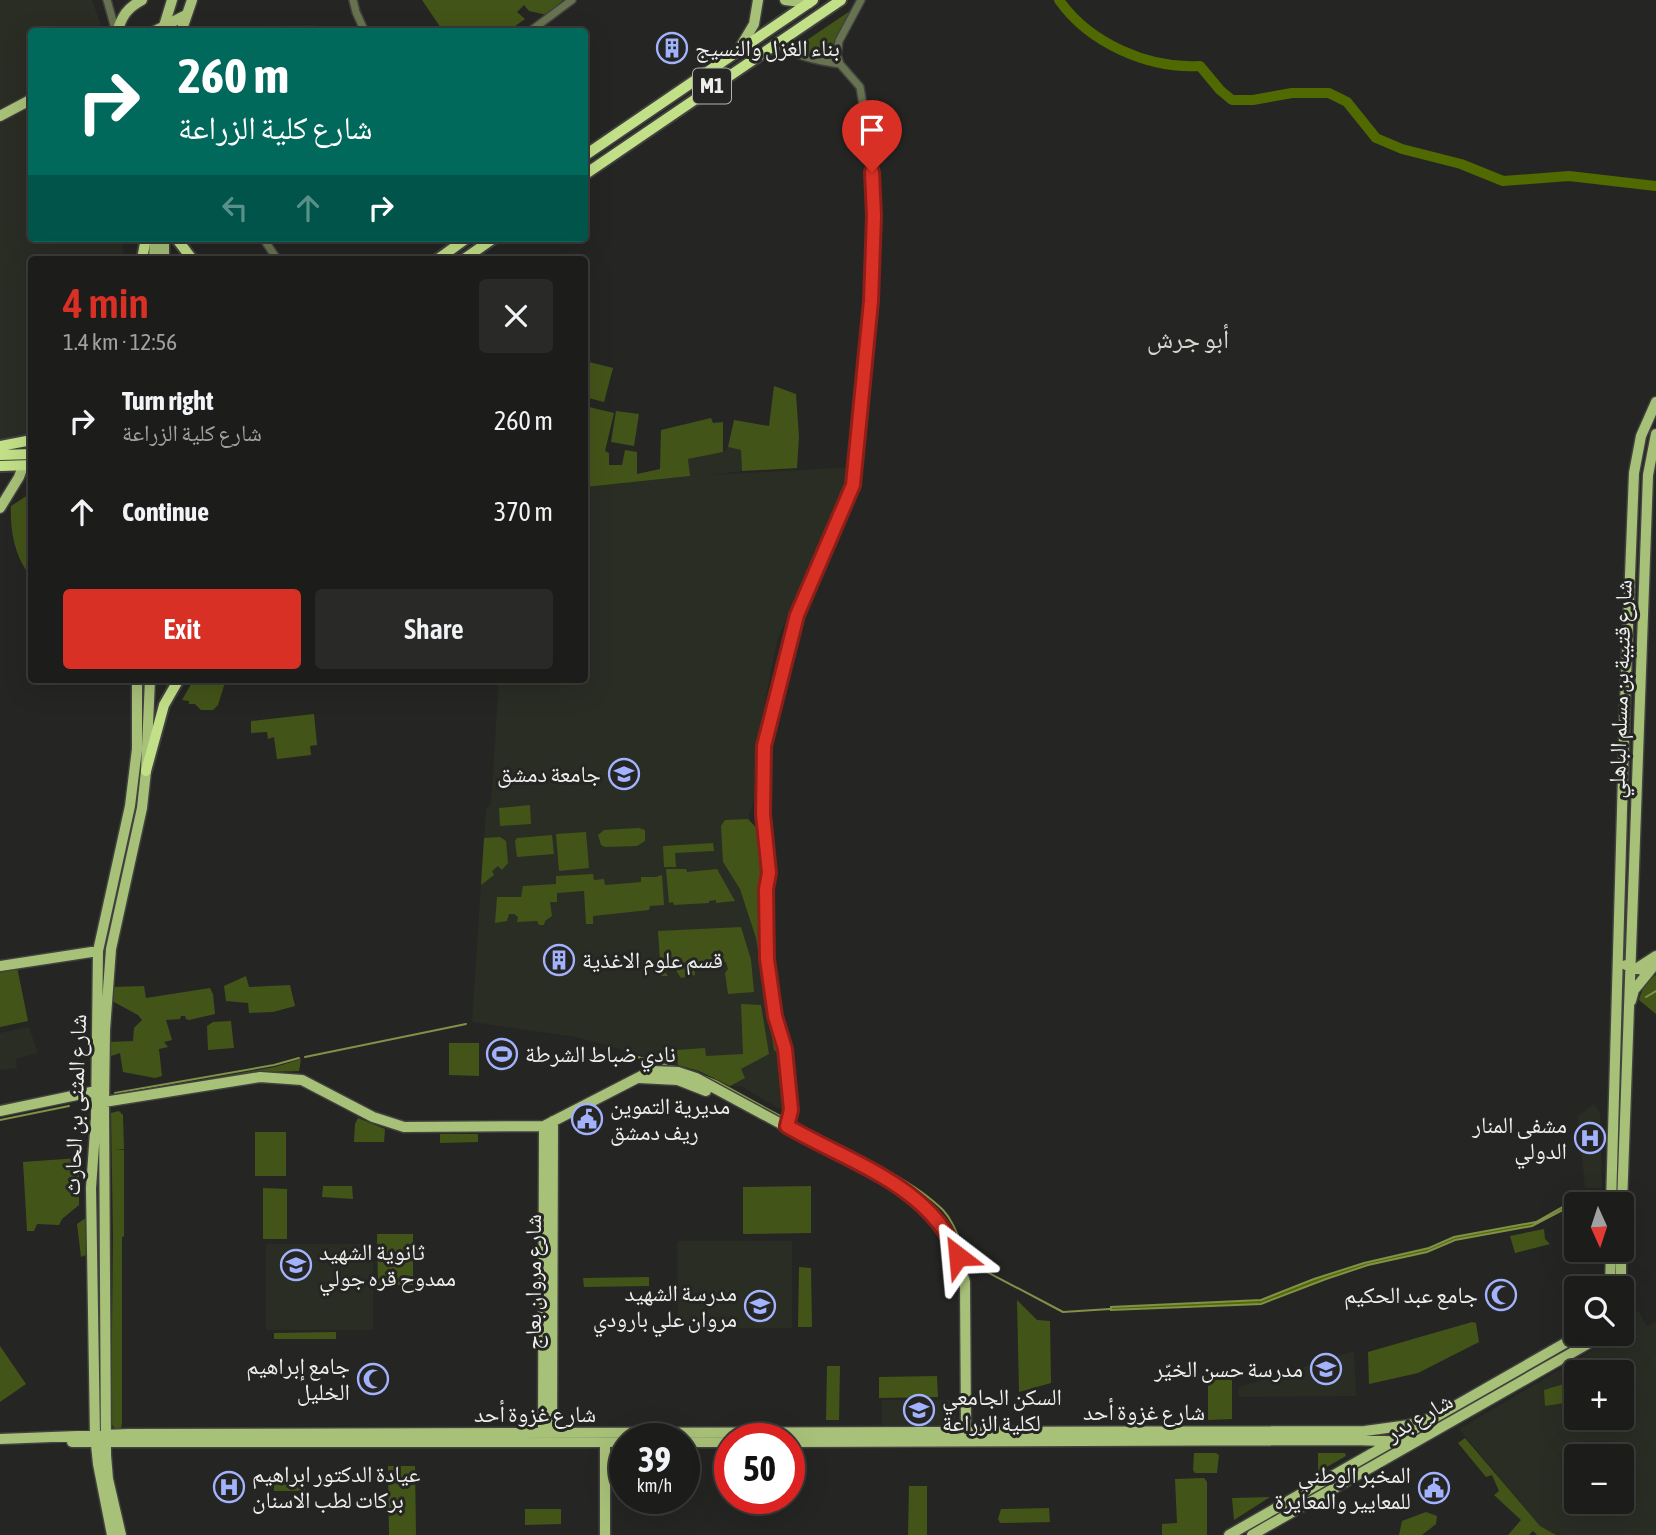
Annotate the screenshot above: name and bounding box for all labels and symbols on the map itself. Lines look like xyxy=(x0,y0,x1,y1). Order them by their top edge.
building icon: بناء الغزل والنسيج xyxy=(655,31,689,65)
place label: بناء الغزل والنسيج xyxy=(695,35,840,63)
road number: M1 xyxy=(693,68,731,104)
pin xyxy=(842,100,902,172)
district label: أبو جرش xyxy=(1147,323,1229,355)
street label: شارع قتيبة بن مسلم الباهلي xyxy=(1603,579,1643,799)
school or university icon: جامعة دمشق xyxy=(607,757,641,791)
place label: جامعة دمشق xyxy=(497,761,601,788)
building icon: قسم علوم الاغذية xyxy=(542,943,576,977)
place label: قسم علوم الاغذية xyxy=(582,947,723,976)
street label: شارع المثنى بن الحارث xyxy=(59,1014,93,1196)
sports icon: نادي ضباط الشرطة xyxy=(485,1037,519,1071)
place label: نادي ضباط الشرطة xyxy=(525,1041,676,1073)
place label: مديرية التموين ريف دمشق xyxy=(610,1093,730,1146)
public building icon: مديرية التموين ريف دمشق xyxy=(570,1102,604,1136)
place label: مشفى المنار الدولي xyxy=(1471,1112,1567,1170)
hospital icon: مشفى المنار الدولي xyxy=(1573,1121,1607,1155)
north arrow xyxy=(1564,1192,1634,1262)
street label: شارع مروان بعاج xyxy=(520,1214,548,1350)
position arrow xyxy=(921,1219,995,1293)
place label: ثانوية الشهيد ممدوح قره جولي xyxy=(319,1239,456,1297)
school or university icon: ثانوية الشهيد ممدوح قره جولي xyxy=(279,1248,313,1282)
mosque icon: جامع عبد الحكيم xyxy=(1484,1278,1518,1312)
place label: مدرسة الشهيد مروان علي بارودي xyxy=(593,1280,737,1338)
place label: جامع عبد الحكيم xyxy=(1344,1282,1478,1311)
school or university icon: مدرسة الشهيد مروان علي بارودي xyxy=(743,1289,777,1323)
school or university icon: مدرسة حسن الخيّر xyxy=(1309,1352,1343,1386)
place label: جامع إبراهيم الخليل xyxy=(246,1353,350,1406)
place label: مدرسة حسن الخيّر xyxy=(1153,1356,1303,1383)
mosque icon: جامع إبراهيم الخليل xyxy=(356,1362,390,1396)
place label: السكن الجامعي لكلية الزراعة xyxy=(942,1384,1062,1436)
street label: شارع بدر xyxy=(1380,1387,1458,1449)
school or university icon: السكن الجامعي لكلية الزراعة xyxy=(902,1393,936,1427)
street label: شارع غزوة أحد xyxy=(1083,1398,1205,1427)
street label: شارع غزوة أحد xyxy=(474,1400,596,1429)
speed limit sign: 50 xyxy=(714,1423,805,1514)
place label: عيادة الدكتور ابراهيم بركات لطب الاسنان xyxy=(252,1461,421,1514)
place label: المخبر الوطني للمعايير والمعايرة xyxy=(1275,1462,1411,1514)
hospital icon: عيادة الدكتور ابراهيم بركات لطب الاسنان xyxy=(212,1470,246,1504)
public building icon: المخبر الوطني للمعايير والمعايرة xyxy=(1417,1471,1451,1505)

